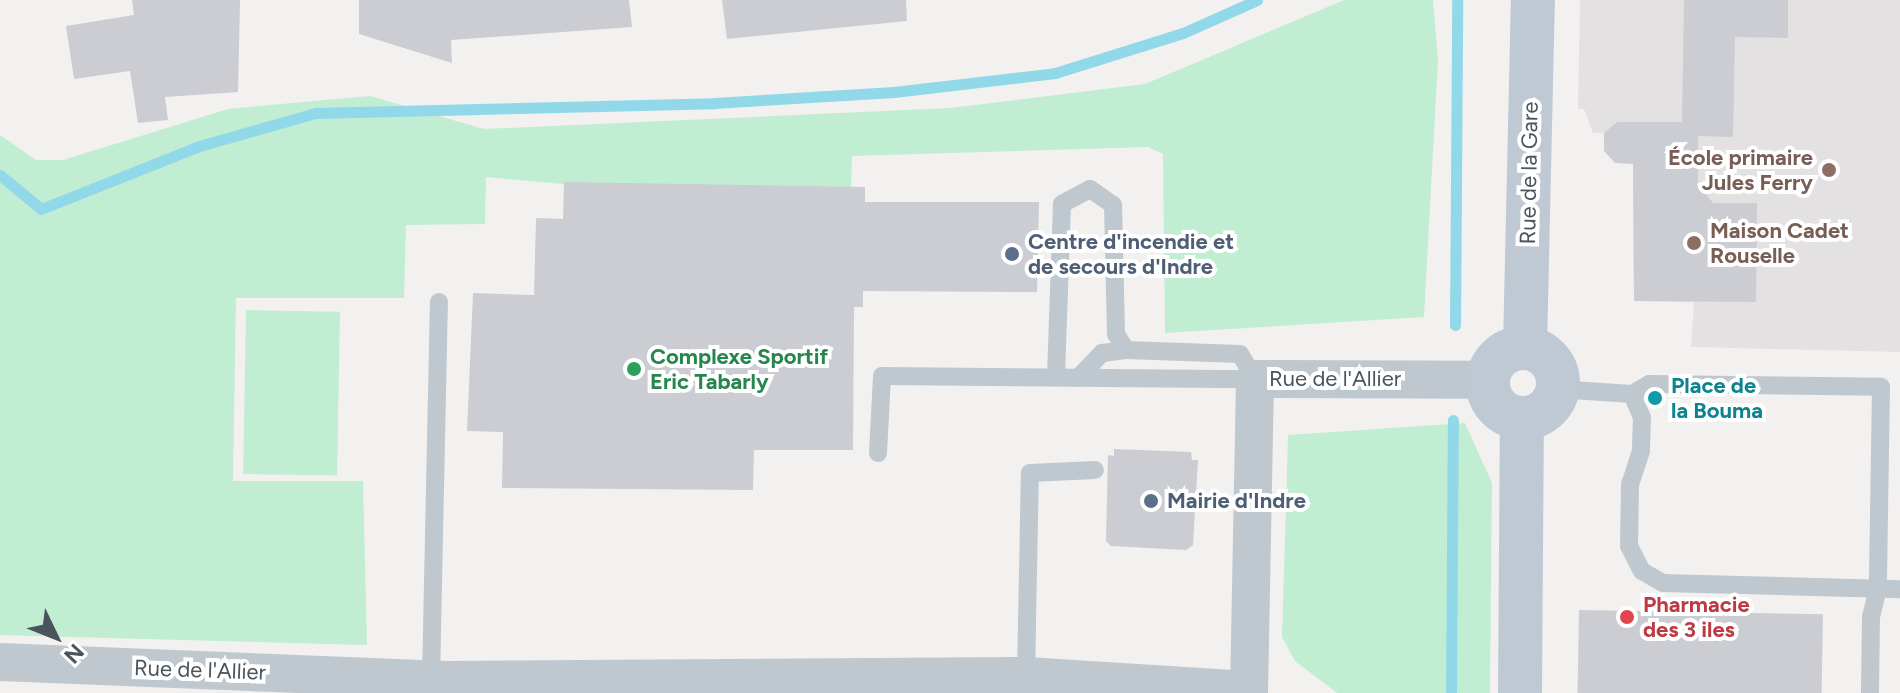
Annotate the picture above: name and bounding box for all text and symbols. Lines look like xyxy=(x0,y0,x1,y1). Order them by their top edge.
street label: Rue de la Gare xyxy=(1515,101,1543,245)
place label: École primaire Jules Ferry xyxy=(1668,144,1813,196)
marker: École primaire Jules Ferry xyxy=(1820,161,1838,179)
place label: Maison Cadet Rouselle xyxy=(1710,217,1849,268)
place label: Centre d'incendie et de secours d'Indre xyxy=(1028,228,1234,280)
marker: Maison Cadet Rouselle xyxy=(1685,234,1703,252)
marker: Centre d'incendie et de secours d'Indre xyxy=(1003,245,1021,263)
place label: Complexe Sportif Eric Tabarly xyxy=(650,343,828,394)
marker: Complexe Sportif Eric Tabarly xyxy=(625,360,643,378)
street label: Rue de l'Allier xyxy=(1269,366,1401,392)
place label: Place de la Bouma xyxy=(1671,372,1763,424)
marker: Place de la Bouma xyxy=(1646,389,1664,407)
place label: Mairie d'Indre xyxy=(1167,488,1306,514)
marker: Mairie d'Indre xyxy=(1142,492,1160,510)
place label: Pharmacie des 3 iles xyxy=(1643,591,1750,642)
north arrow xyxy=(16,597,96,677)
marker: Pharmacie des 3 iles xyxy=(1618,608,1636,626)
text: N xyxy=(58,638,90,669)
street label: Rue de l'Allier xyxy=(133,655,267,685)

